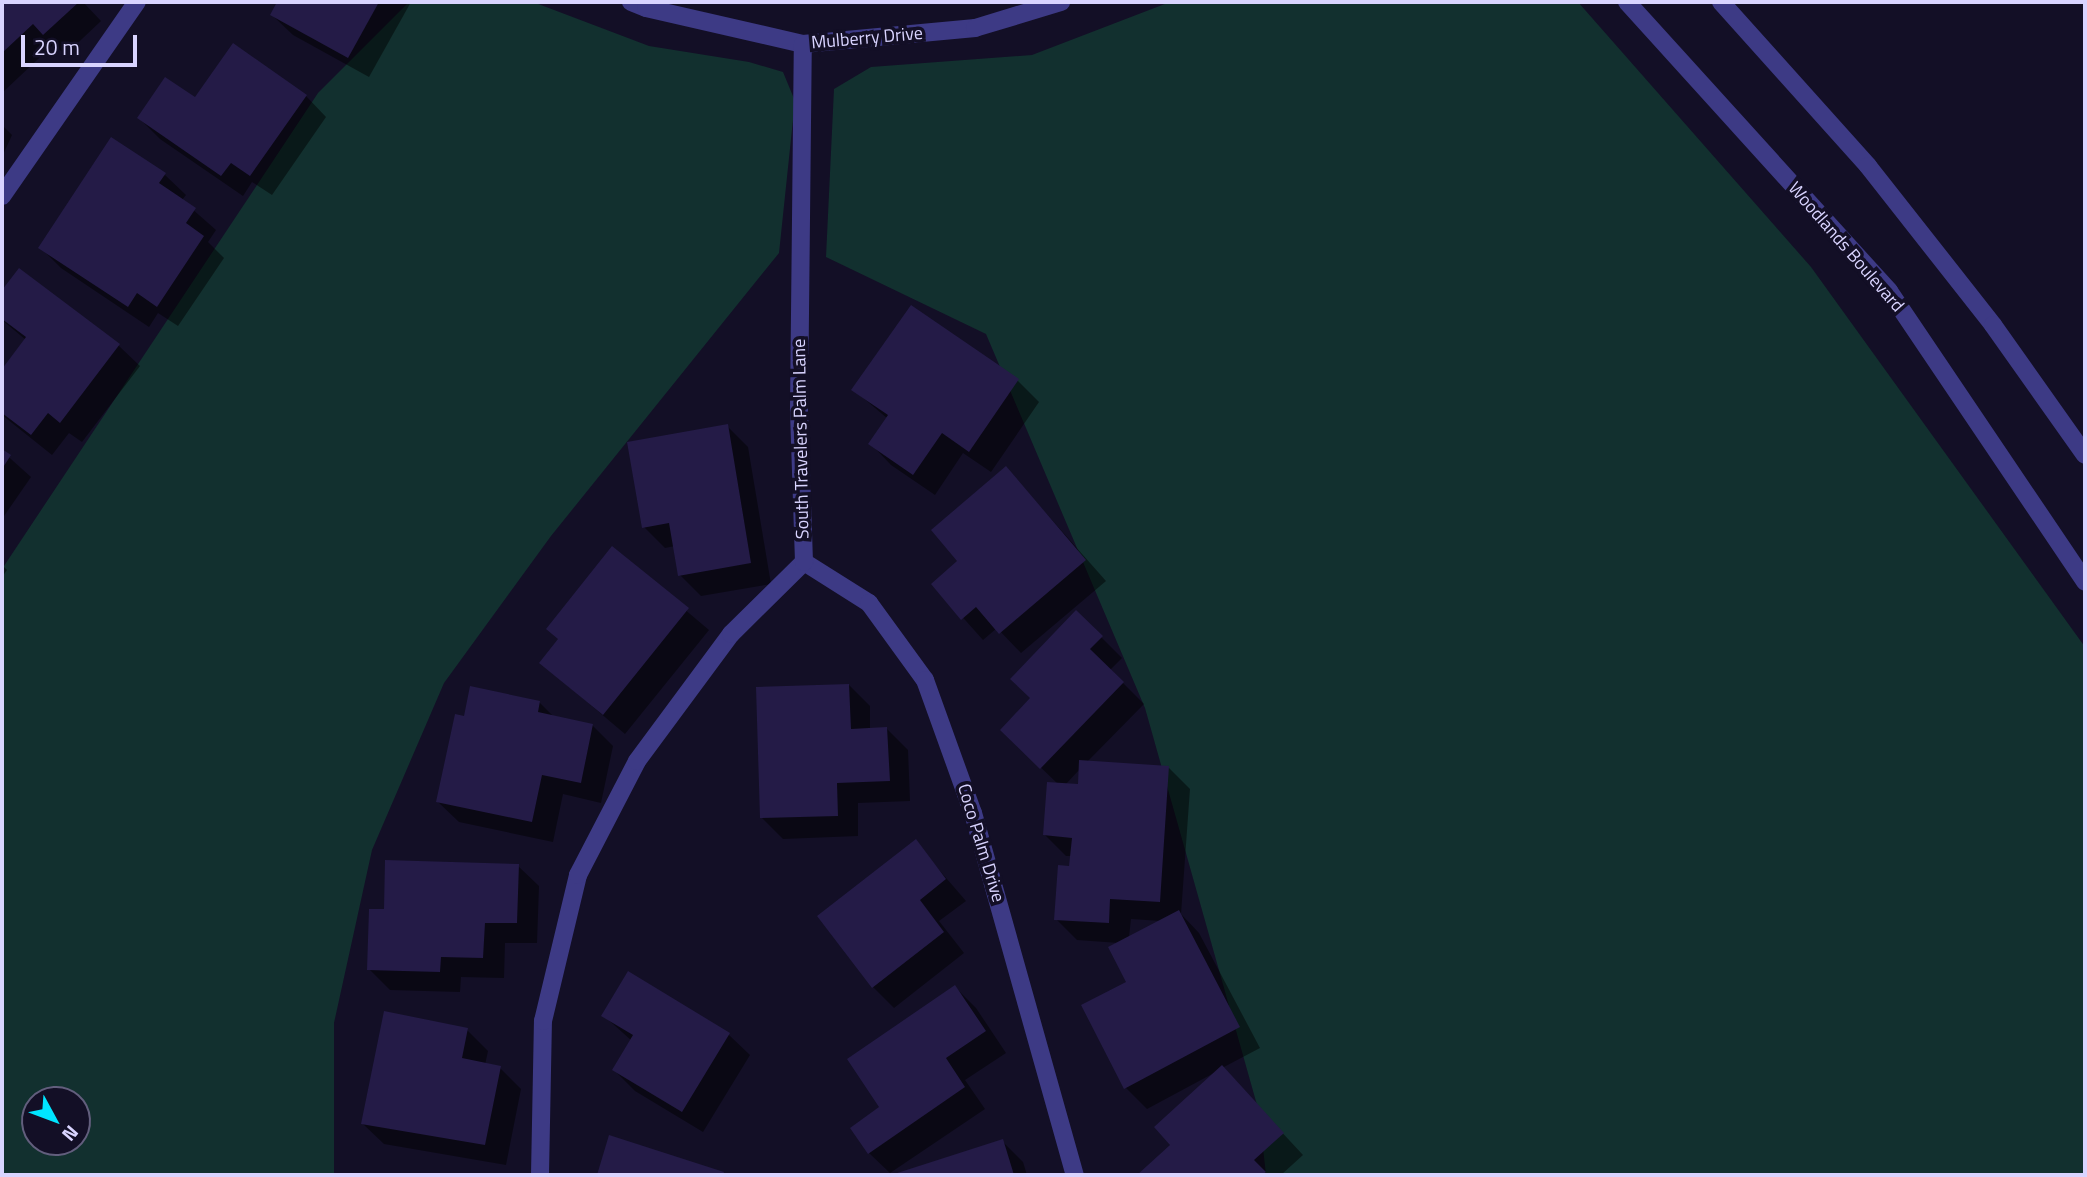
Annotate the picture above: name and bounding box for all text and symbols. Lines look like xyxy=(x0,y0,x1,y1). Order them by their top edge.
scale bar xyxy=(24,21,140,65)
street label: Mulberry Drive xyxy=(810,22,924,54)
text: 20 m xyxy=(34,31,80,63)
street label: Woodlands Boulevard xyxy=(1784,178,1908,316)
street label: South Travelers Palm Lane xyxy=(788,339,814,539)
street label: Coco Palm Drive xyxy=(953,781,1009,905)
north arrow xyxy=(21,1086,91,1156)
text: N xyxy=(55,1119,86,1148)

